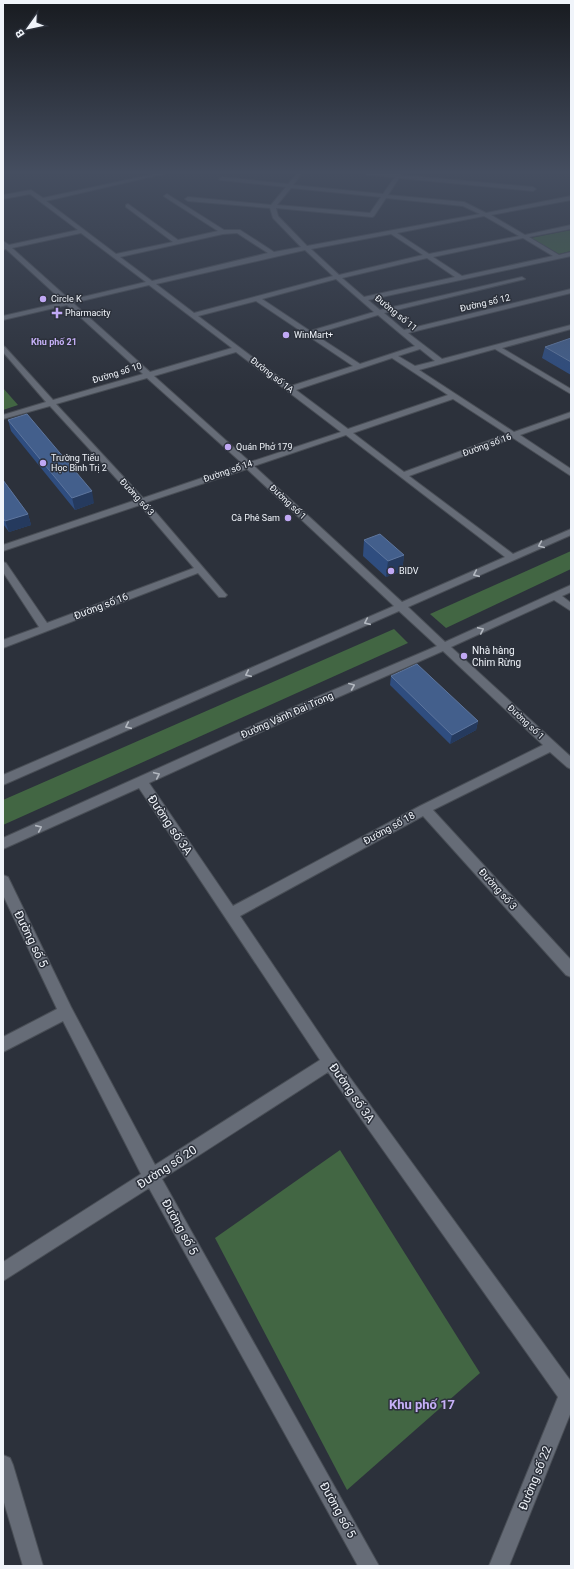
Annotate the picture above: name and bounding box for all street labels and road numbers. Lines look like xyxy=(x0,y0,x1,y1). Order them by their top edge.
street label: Đường số 12 xyxy=(459,292,511,314)
street label: Đường số 11 xyxy=(373,293,419,333)
street label: Đường số 1A xyxy=(248,355,296,395)
street label: Đường số 10 xyxy=(91,361,143,385)
street label: Đường số 16 xyxy=(461,432,513,458)
street label: Đường số 14 xyxy=(202,458,254,484)
street label: Đường số 3 xyxy=(118,477,156,517)
street label: Đường số 1 xyxy=(268,483,308,521)
street label: Đường số 16 xyxy=(72,590,130,621)
street label: Đường Vành Đai Trong xyxy=(239,690,335,740)
street label: Đường số 1 xyxy=(506,703,546,741)
street label: Đường số 3A xyxy=(145,792,195,858)
street label: Đường số 18 xyxy=(361,808,417,847)
street label: Đường số 3 xyxy=(477,866,520,912)
street label: Đường số 5 xyxy=(11,908,51,970)
street label: Đường số 3A xyxy=(326,1061,378,1126)
street label: Đường số 20 xyxy=(135,1142,200,1191)
street label: Đường số 5 xyxy=(159,1197,201,1257)
street label: Đường số 22 xyxy=(516,1444,554,1512)
street label: Đường số 5 xyxy=(317,1480,359,1540)

